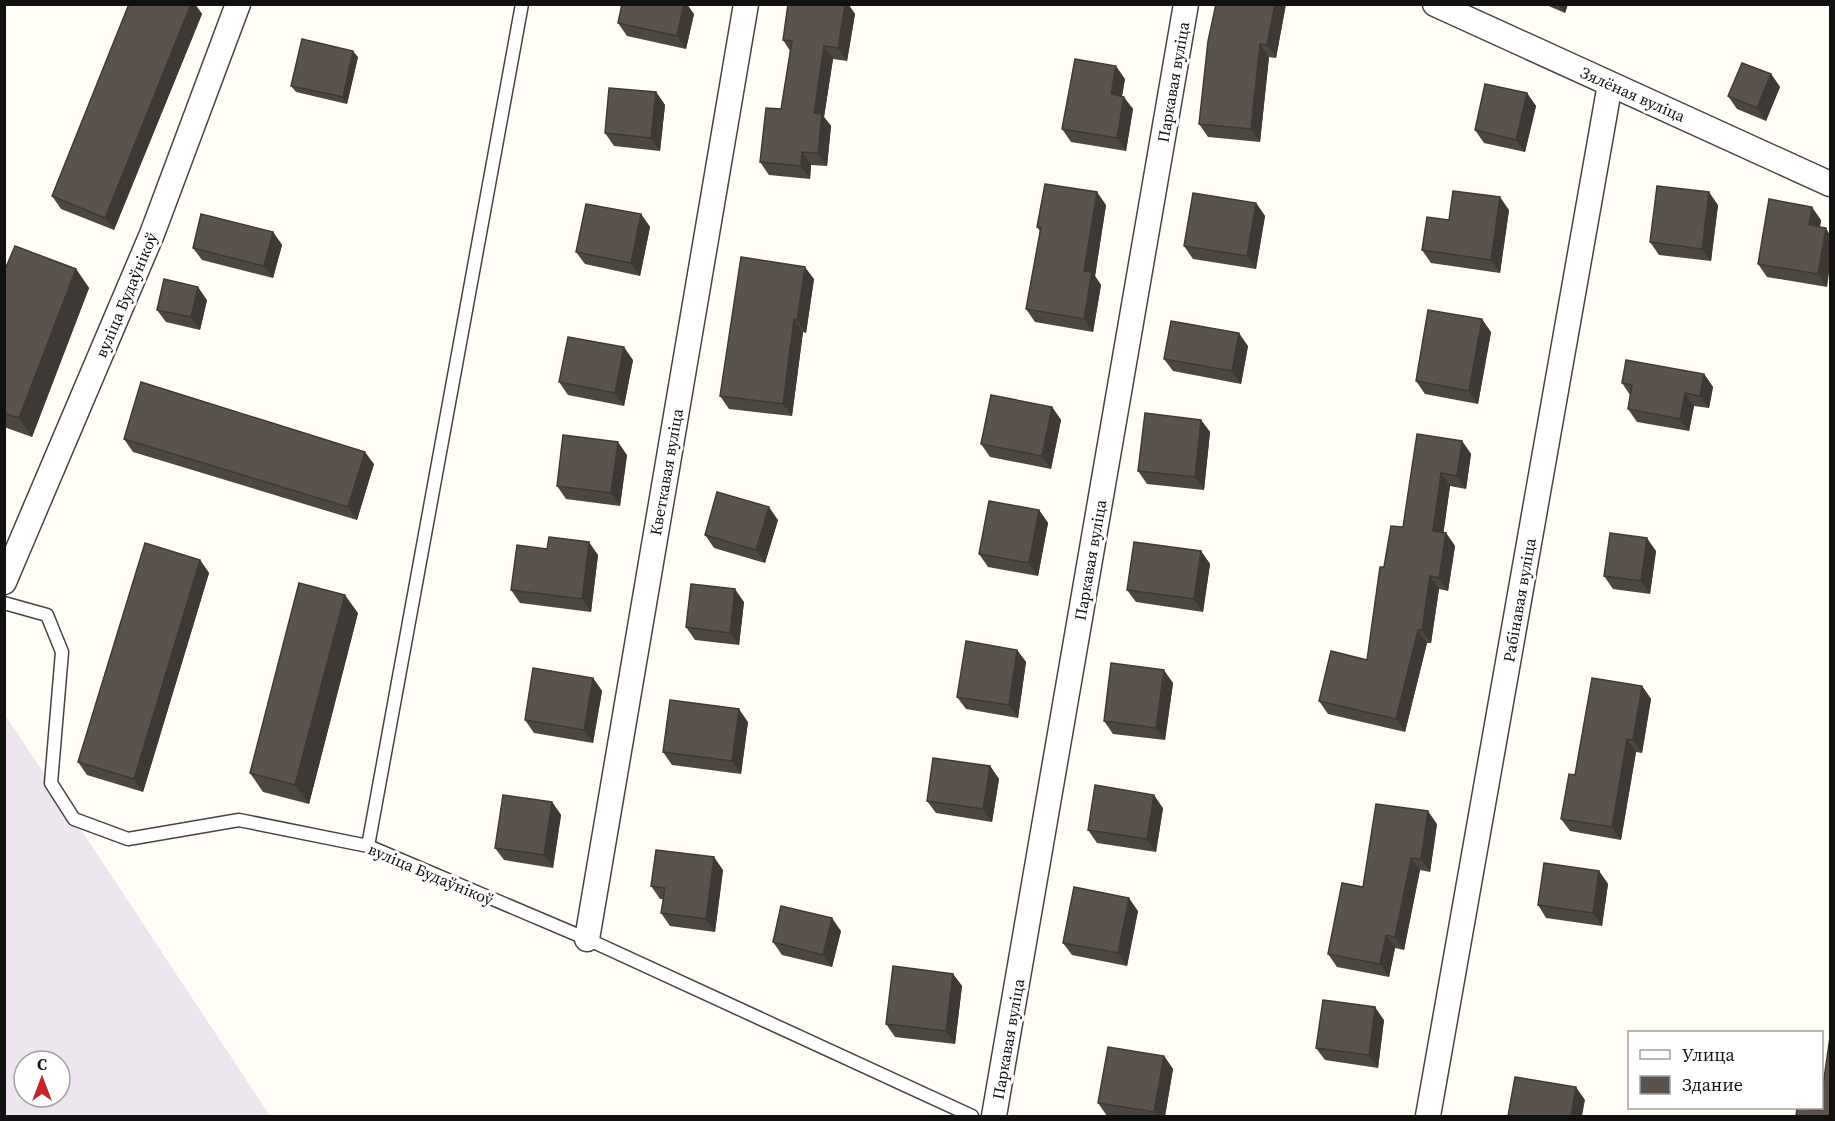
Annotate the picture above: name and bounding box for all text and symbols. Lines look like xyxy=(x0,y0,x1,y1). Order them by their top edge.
street label: Паркавая вуліца xyxy=(1152,19,1195,144)
street label: Зялёная вуліца xyxy=(1577,61,1690,127)
street label: вуліца Будаўнікоў xyxy=(90,228,163,361)
street label: Кветкавая вуліца xyxy=(644,406,688,537)
street label: Паркавая вуліца xyxy=(1069,497,1112,622)
street label: Рабінавая вуліца xyxy=(1497,535,1541,664)
street label: вуліца Будаўнікоў xyxy=(365,838,498,911)
street label: Паркавая вуліца xyxy=(987,976,1030,1101)
legend xyxy=(1628,1031,1823,1109)
text: Улица xyxy=(1682,1042,1735,1067)
north arrow xyxy=(12,1049,72,1109)
text: С xyxy=(37,1053,47,1075)
text: Здание xyxy=(1682,1072,1743,1097)

